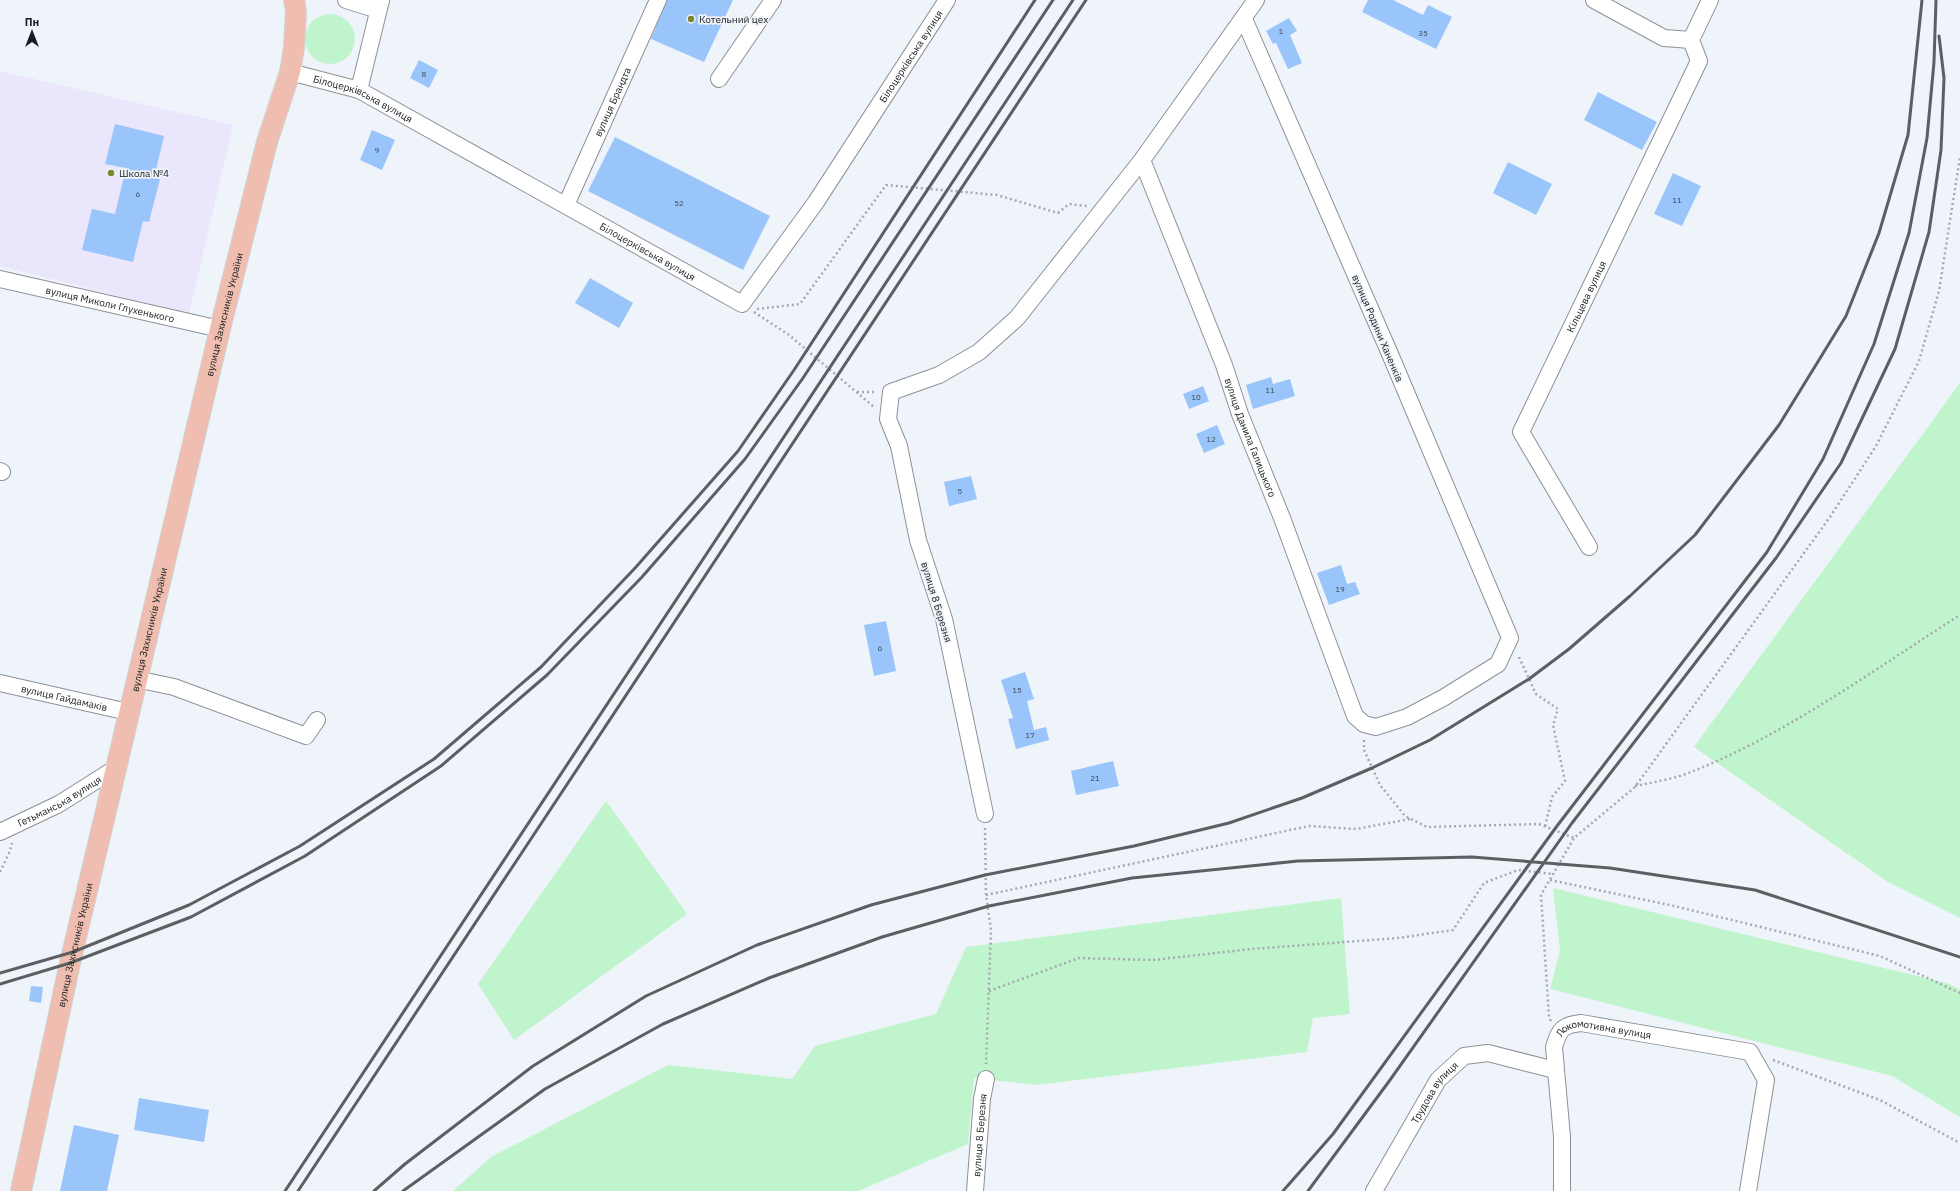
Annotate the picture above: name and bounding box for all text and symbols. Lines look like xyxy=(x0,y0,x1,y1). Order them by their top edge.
street label: Білоцерківська вулиця xyxy=(876,8,946,105)
north arrow xyxy=(12,12,52,52)
place label: Котельний цех xyxy=(699,13,768,26)
marker: Котельний цех xyxy=(686,14,696,24)
text: Пн xyxy=(25,15,39,29)
house number: 1 xyxy=(1279,26,1284,36)
house number: 35 xyxy=(1418,28,1428,38)
street label: вулиця Брандта xyxy=(592,65,634,139)
house number: 8 xyxy=(422,69,427,79)
street label: Білоцерківська вулиця xyxy=(312,72,415,126)
house number: 9 xyxy=(375,145,380,155)
place label: Школа №4 xyxy=(119,167,169,180)
marker: Школа №4 xyxy=(106,168,116,178)
house number: 6 xyxy=(136,189,141,199)
house number: 11 xyxy=(1672,195,1682,205)
house number: 52 xyxy=(674,198,684,208)
street label: Білоцерківська вулиця xyxy=(597,220,698,284)
street label: вулиця Захисників України xyxy=(203,251,246,378)
street label: Кільцева вулиця xyxy=(1564,259,1609,335)
street label: вулиця Родини Ханенків xyxy=(1349,273,1406,384)
street label: вулиця Миколи Глухенького xyxy=(44,284,176,326)
street label: вулиця Данила Галицького xyxy=(1222,376,1279,499)
house number: 11 xyxy=(1265,385,1275,395)
house number: 10 xyxy=(1191,392,1201,402)
house number: 12 xyxy=(1206,434,1216,444)
house number: 5 xyxy=(958,486,963,496)
street label: вулиця 8 Березня xyxy=(918,560,955,644)
street label: вулиця Захисників України xyxy=(128,566,170,693)
house number: 19 xyxy=(1335,584,1345,594)
house number: 6 xyxy=(878,643,883,653)
street label: вулиця Гайдамаків xyxy=(20,682,109,714)
house number: 15 xyxy=(1012,685,1022,695)
house number: 17 xyxy=(1025,730,1035,740)
street label: Гетьманська вулиця xyxy=(15,773,104,830)
house number: 21 xyxy=(1090,773,1100,783)
street label: вулиця Захисників України xyxy=(55,881,96,1008)
street label: Локомотивна вулиця xyxy=(1553,1017,1652,1042)
street label: Трудова вулиця xyxy=(1408,1059,1461,1126)
street label: вулиця 8 Березня xyxy=(970,1092,990,1177)

